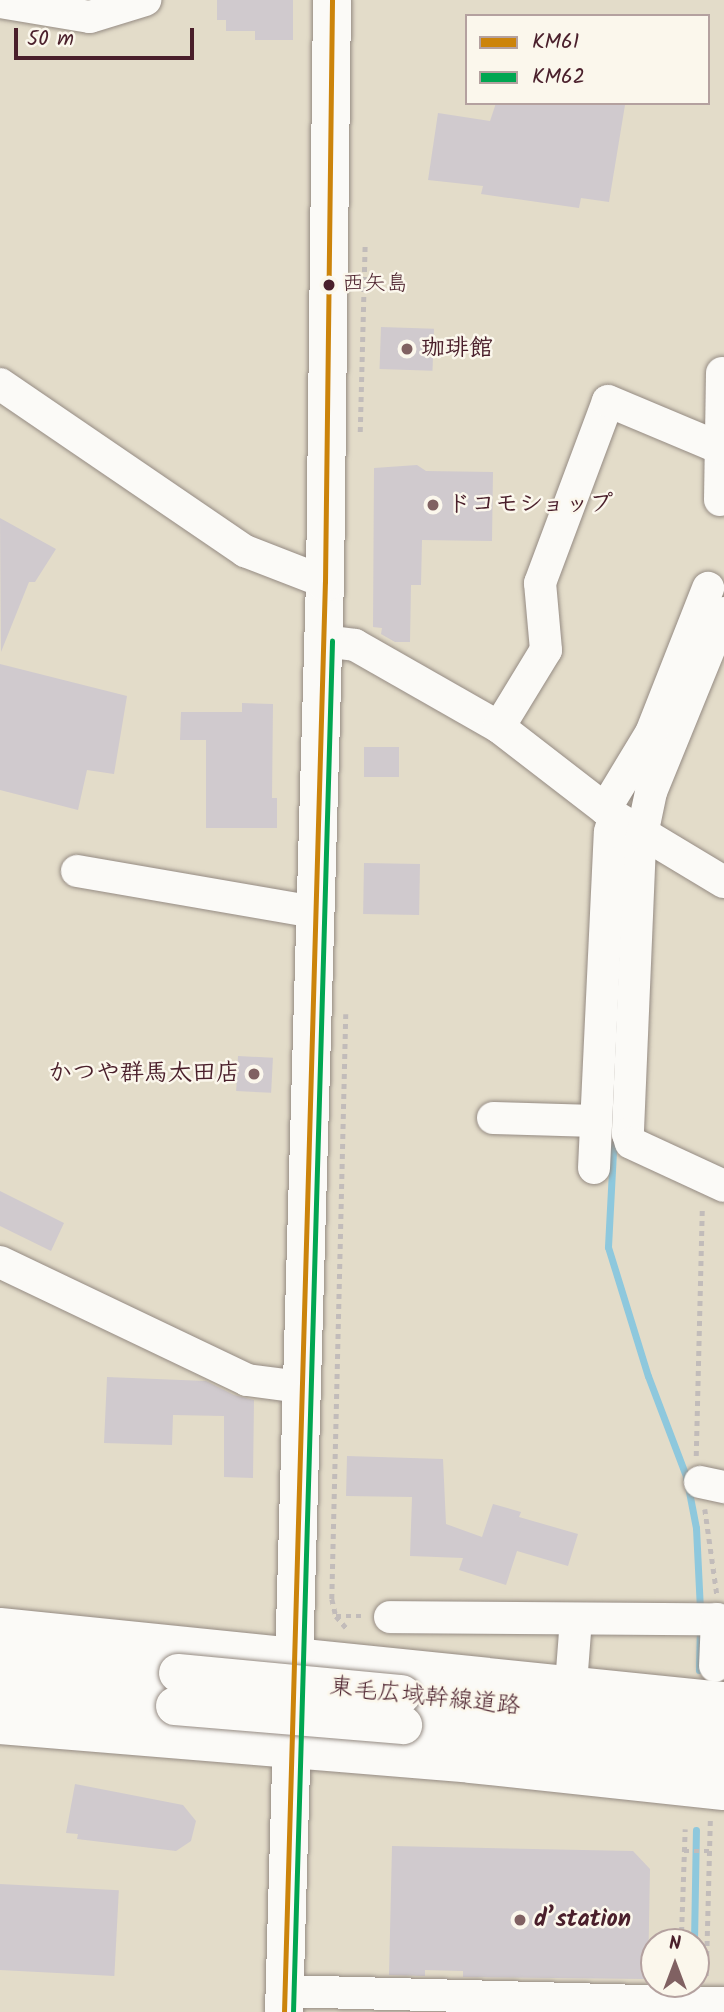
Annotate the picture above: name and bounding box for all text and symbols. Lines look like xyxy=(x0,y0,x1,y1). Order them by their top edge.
scale bar xyxy=(18,14,198,58)
legend xyxy=(465,14,710,105)
text: 50 m xyxy=(27,23,74,56)
text: KM61 xyxy=(532,26,579,59)
text: KM62 xyxy=(532,61,585,94)
place label: 西矢島 xyxy=(342,272,408,298)
marker: 西矢島 xyxy=(322,278,336,292)
place label: 珈琲館 xyxy=(421,335,493,363)
marker: 珈琲館 xyxy=(399,341,415,357)
place label: ドコモショップ xyxy=(447,491,615,519)
marker: ドコモショップ xyxy=(425,497,441,513)
place label: かつや群馬太田店 xyxy=(48,1060,240,1088)
marker: かつや群馬太田店 xyxy=(246,1066,262,1082)
street label: 東毛広域幹線道路 xyxy=(328,1673,522,1721)
place label: d’station xyxy=(534,1906,631,1934)
marker: d’station xyxy=(512,1912,528,1928)
north arrow xyxy=(640,1928,710,1998)
text: N xyxy=(669,1929,681,1959)

